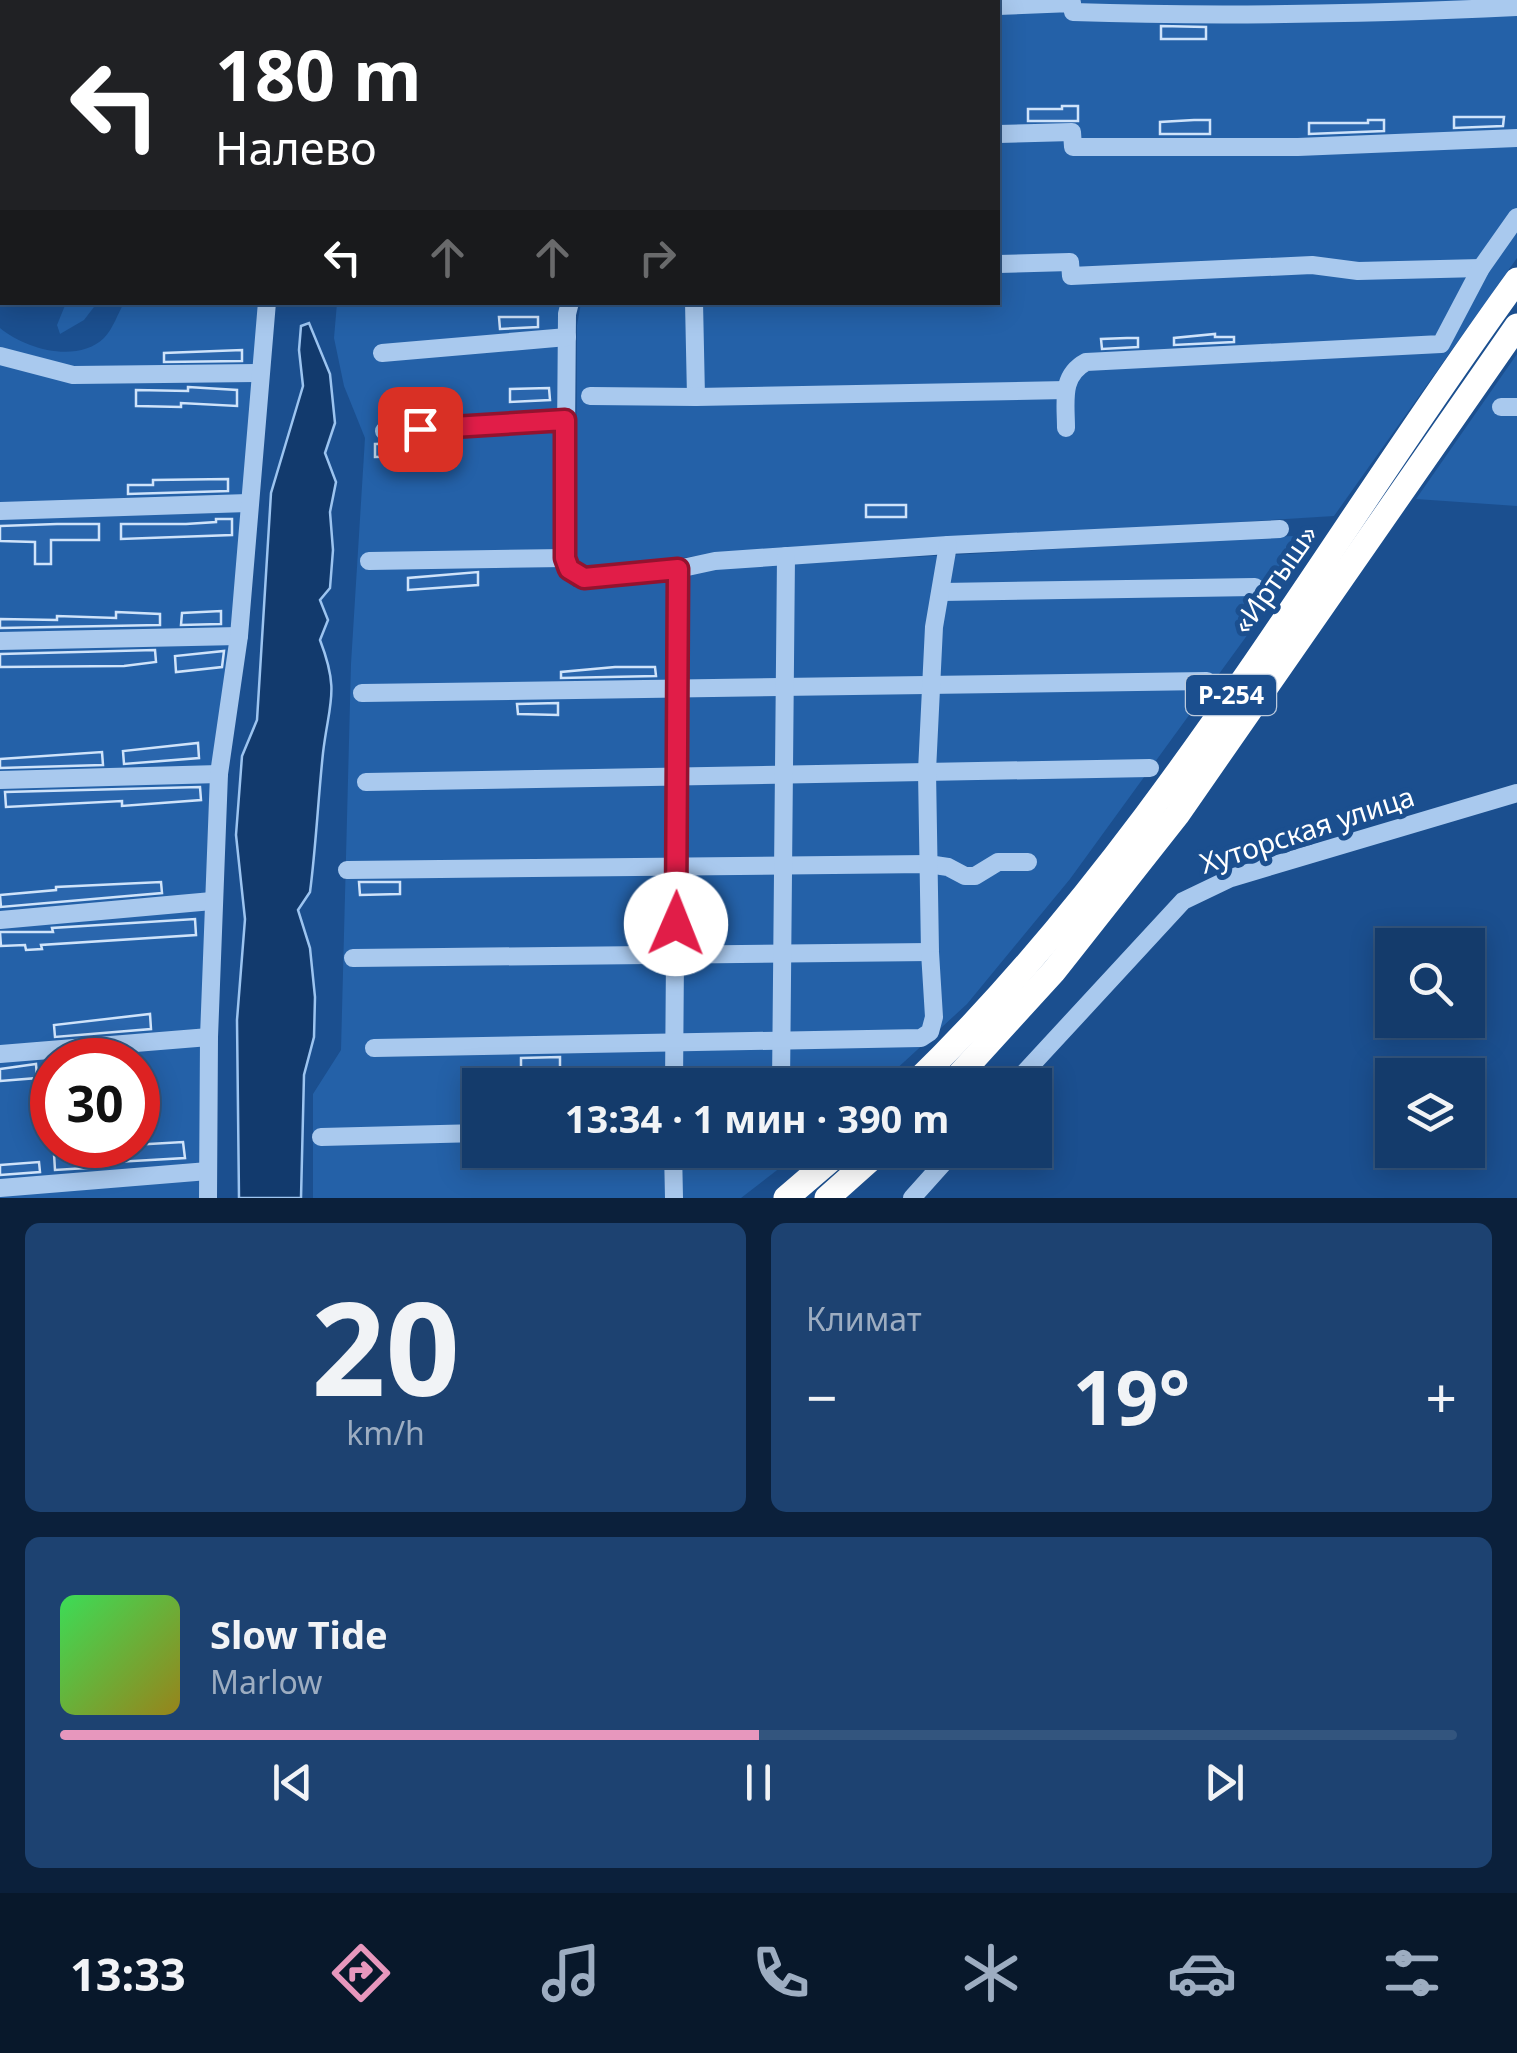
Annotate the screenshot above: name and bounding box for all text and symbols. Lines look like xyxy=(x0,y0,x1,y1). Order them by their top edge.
text: 180 m xyxy=(215,26,422,122)
icon: left xyxy=(50,40,180,170)
text: Налево xyxy=(215,117,377,178)
icon: left xyxy=(315,230,370,285)
icon: ahead xyxy=(420,230,475,285)
icon: ahead xyxy=(525,230,580,285)
icon: right xyxy=(630,230,685,285)
pin xyxy=(378,387,463,472)
icon: arrive xyxy=(393,402,448,457)
street label: «Иртыш» xyxy=(1223,516,1326,641)
road number: Р-254 xyxy=(1186,675,1276,715)
street label: Хуторская улица xyxy=(1195,776,1419,882)
position arrow xyxy=(624,872,728,976)
map controls xyxy=(1375,928,1485,1168)
button: search xyxy=(1375,928,1485,1038)
speed limit sign: 30 xyxy=(30,1038,160,1168)
button: layers xyxy=(1375,1058,1485,1168)
text: 13:34 · 1 мин · 390 m xyxy=(565,1092,949,1144)
text: 20 xyxy=(311,1257,460,1434)
text: Климат xyxy=(806,1297,922,1340)
text: 19° xyxy=(1073,1345,1190,1447)
text: − xyxy=(806,1359,837,1434)
text: + xyxy=(1426,1359,1457,1434)
text: km/h xyxy=(346,1411,425,1454)
text: Slow Tide xyxy=(210,1608,388,1660)
text: Marlow xyxy=(210,1660,322,1703)
icon: previous xyxy=(265,1755,320,1810)
icon: pause xyxy=(731,1755,786,1810)
icon: next xyxy=(1197,1755,1252,1810)
icon: directions xyxy=(326,1938,396,2008)
icon: music xyxy=(536,1938,606,2008)
icon: phone xyxy=(746,1938,816,2008)
icon: climate xyxy=(956,1938,1026,2008)
icon: car xyxy=(1167,1938,1237,2008)
icon: filters xyxy=(1377,1938,1447,2008)
text: 13:33 xyxy=(70,1943,186,2004)

